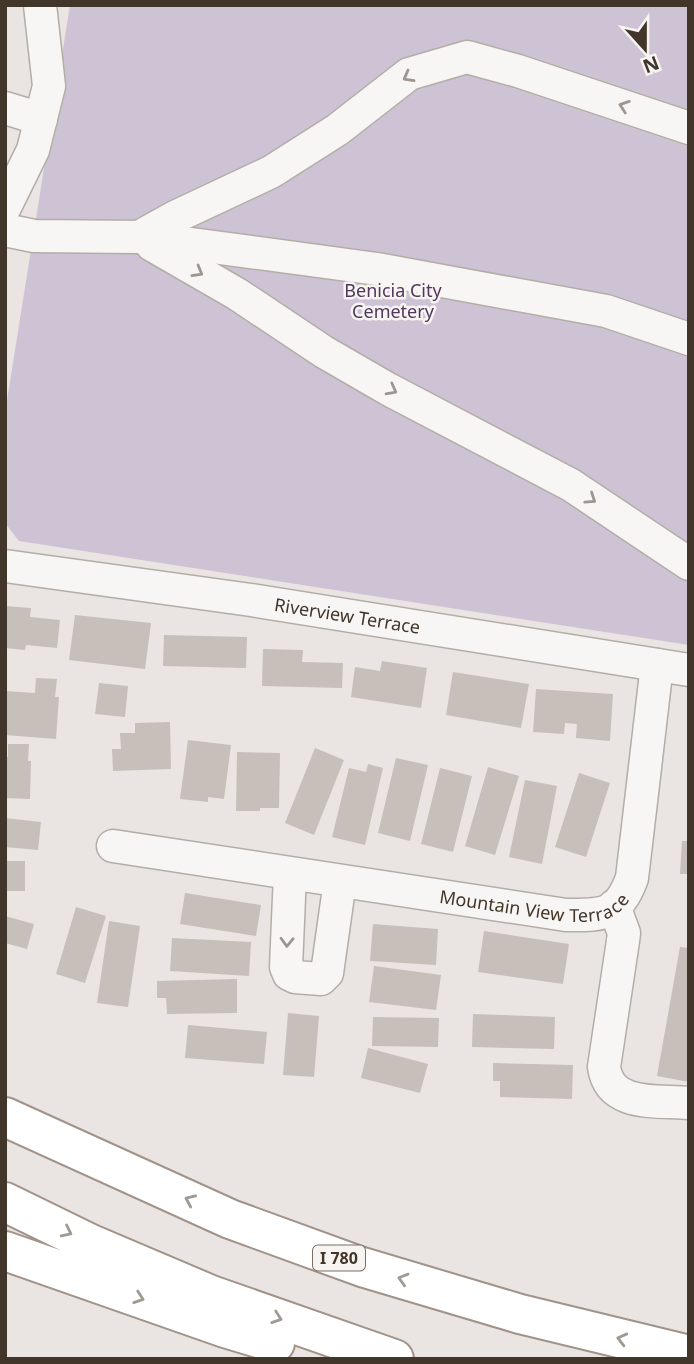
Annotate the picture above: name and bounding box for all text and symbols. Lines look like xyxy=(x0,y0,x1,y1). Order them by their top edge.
north arrow xyxy=(610,14,680,84)
text: N xyxy=(639,50,663,80)
one-way arrow xyxy=(402,69,415,83)
one-way arrow xyxy=(618,100,630,115)
one-way arrow xyxy=(190,263,203,276)
park label: Benicia City Cemetery xyxy=(344,278,443,323)
one-way arrow xyxy=(384,382,397,396)
one-way arrow xyxy=(583,491,596,503)
street label: Riverview Terrace xyxy=(273,592,422,639)
street label: Mountain View Terrace xyxy=(438,884,634,927)
one-way arrow xyxy=(280,937,295,948)
one-way arrow xyxy=(185,1194,197,1208)
one-way arrow xyxy=(60,1224,72,1238)
road number: I 780 xyxy=(313,1246,365,1270)
one-way arrow xyxy=(397,1273,409,1288)
one-way arrow xyxy=(132,1290,145,1304)
one-way arrow xyxy=(271,1310,283,1324)
one-way arrow xyxy=(616,1333,628,1347)

